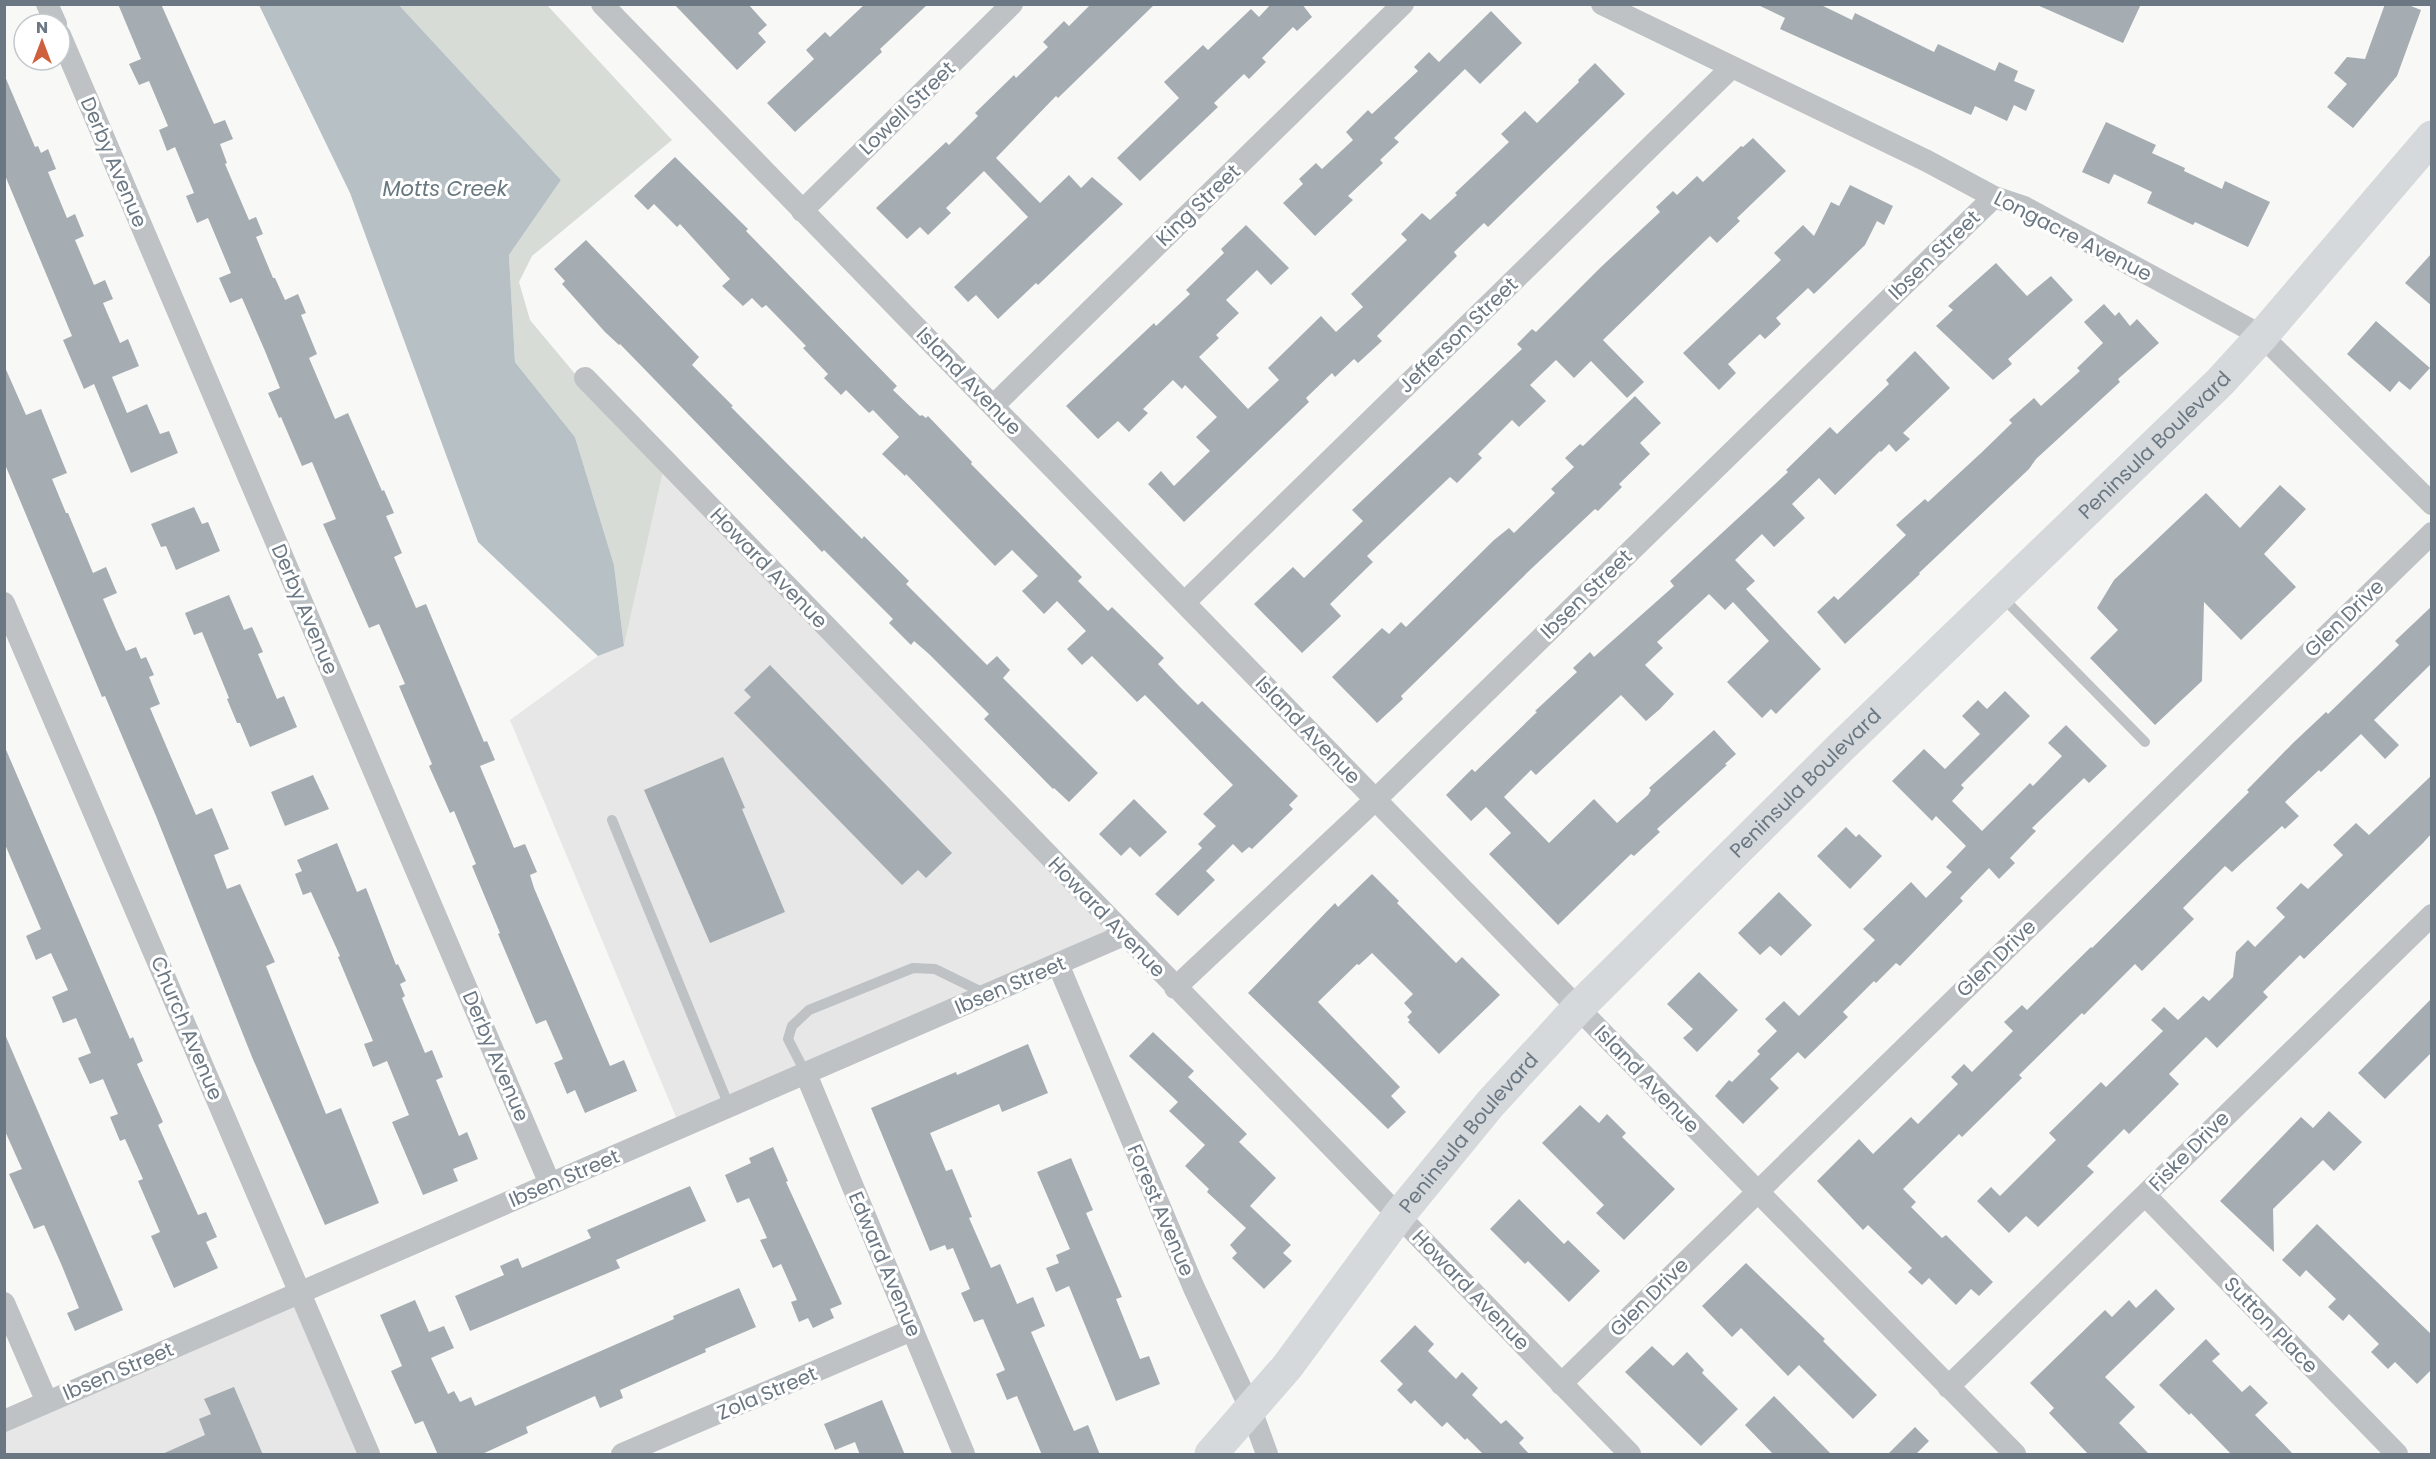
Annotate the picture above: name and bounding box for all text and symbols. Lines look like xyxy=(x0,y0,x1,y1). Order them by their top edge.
north arrow xyxy=(12,12,72,72)
text: N xyxy=(36,16,48,39)
street label: Lowell Street xyxy=(853,55,961,161)
street label: Derby Avenue xyxy=(74,92,154,232)
street label: King Street xyxy=(1150,158,1246,252)
water label: Motts Creek xyxy=(383,174,509,203)
street label: Longacre Avenue xyxy=(1989,184,2157,288)
street label: Ibsen Street xyxy=(1882,204,1986,306)
street label: Jefferson Street xyxy=(1392,271,1524,399)
street label: Island Avenue xyxy=(910,321,1028,441)
street label: Peninsula Boulevard xyxy=(2072,365,2237,525)
street label: Howard Avenue xyxy=(704,501,834,635)
street label: Derby Avenue xyxy=(265,539,345,679)
street label: Ibsen Street xyxy=(1534,543,1638,645)
street label: Glen Drive xyxy=(2298,573,2390,663)
street label: Island Avenue xyxy=(1249,670,1367,790)
street label: Peninsula Boulevard xyxy=(1723,702,1887,864)
street label: Howard Avenue xyxy=(1042,850,1172,984)
street label: Glen Drive xyxy=(1950,913,2042,1003)
street label: Ibsen Street xyxy=(950,949,1070,1021)
street label: Church Avenue xyxy=(144,952,230,1104)
street label: Derby Avenue xyxy=(456,986,536,1126)
street label: Island Avenue xyxy=(1588,1019,1706,1139)
street label: Peninsula Boulevard xyxy=(1392,1046,1545,1219)
street label: Fiske Drive xyxy=(2142,1104,2236,1198)
street label: Forest Avenue xyxy=(1121,1140,1201,1280)
street label: Ibsen Street xyxy=(504,1142,624,1214)
street label: Edward Avenue xyxy=(842,1187,928,1341)
street label: Howard Avenue xyxy=(1406,1223,1536,1357)
street label: Glen Drive xyxy=(1603,1251,1695,1343)
street label: Sutton Place xyxy=(2218,1270,2324,1380)
street label: Ibsen Street xyxy=(58,1335,178,1407)
street label: Zola Street xyxy=(713,1359,821,1427)

